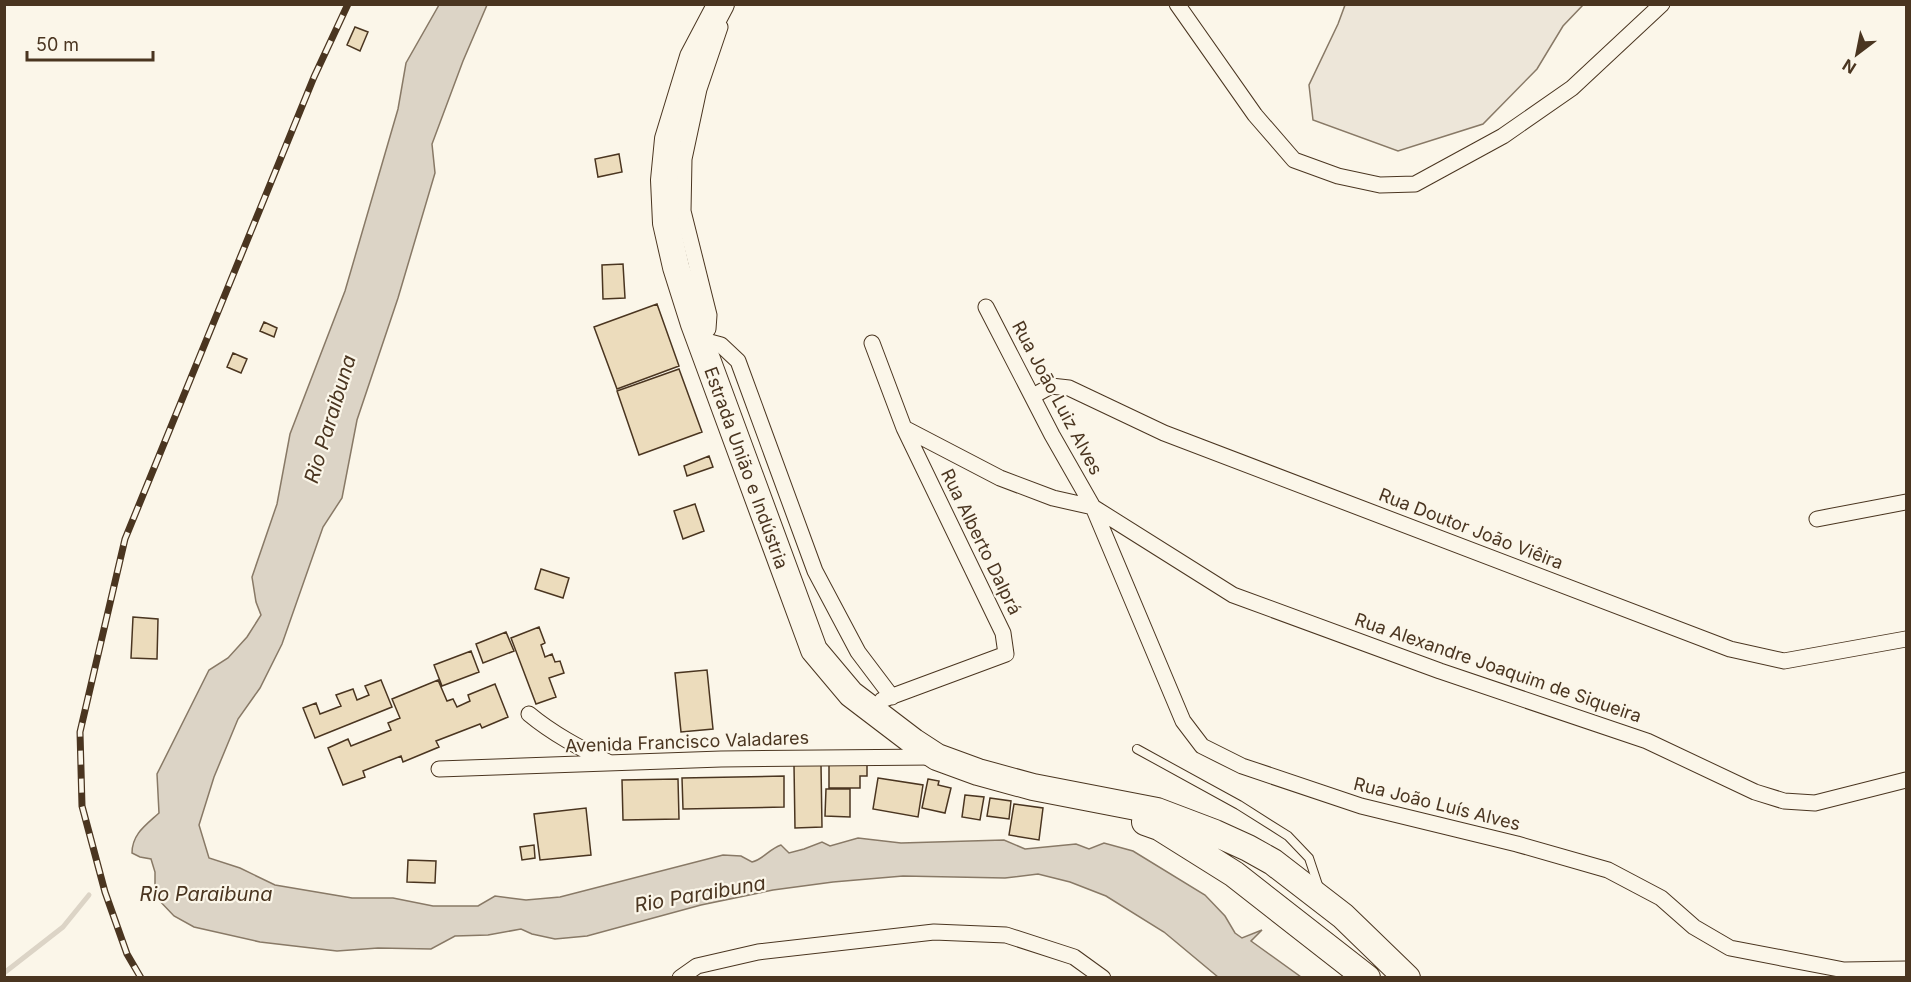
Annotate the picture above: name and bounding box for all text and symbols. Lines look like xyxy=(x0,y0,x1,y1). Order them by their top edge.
scale bar xyxy=(27,24,153,62)
north arrow xyxy=(1827,24,1887,84)
text: 50 m xyxy=(36,34,79,55)
text: N xyxy=(1839,55,1860,78)
street label: Rua Joāo Luiz Alves xyxy=(1008,317,1107,478)
water label: Rio Paraibuna xyxy=(299,352,361,486)
street label: Estrada União e Indústria xyxy=(700,364,793,572)
street label: Rua Alberto Dalprá xyxy=(937,465,1026,618)
street label: Rua Doutor João Viêira xyxy=(1376,484,1566,573)
street label: Rua Alexandre Joaquim de Siqueira xyxy=(1352,608,1644,727)
street label: Avenida Francisco Valadares xyxy=(565,727,809,756)
street label: Rua João Luís Alves xyxy=(1352,773,1523,834)
water label: Rio Paraibuna xyxy=(633,871,767,917)
water label: Rio Paraibuna xyxy=(140,882,272,906)

